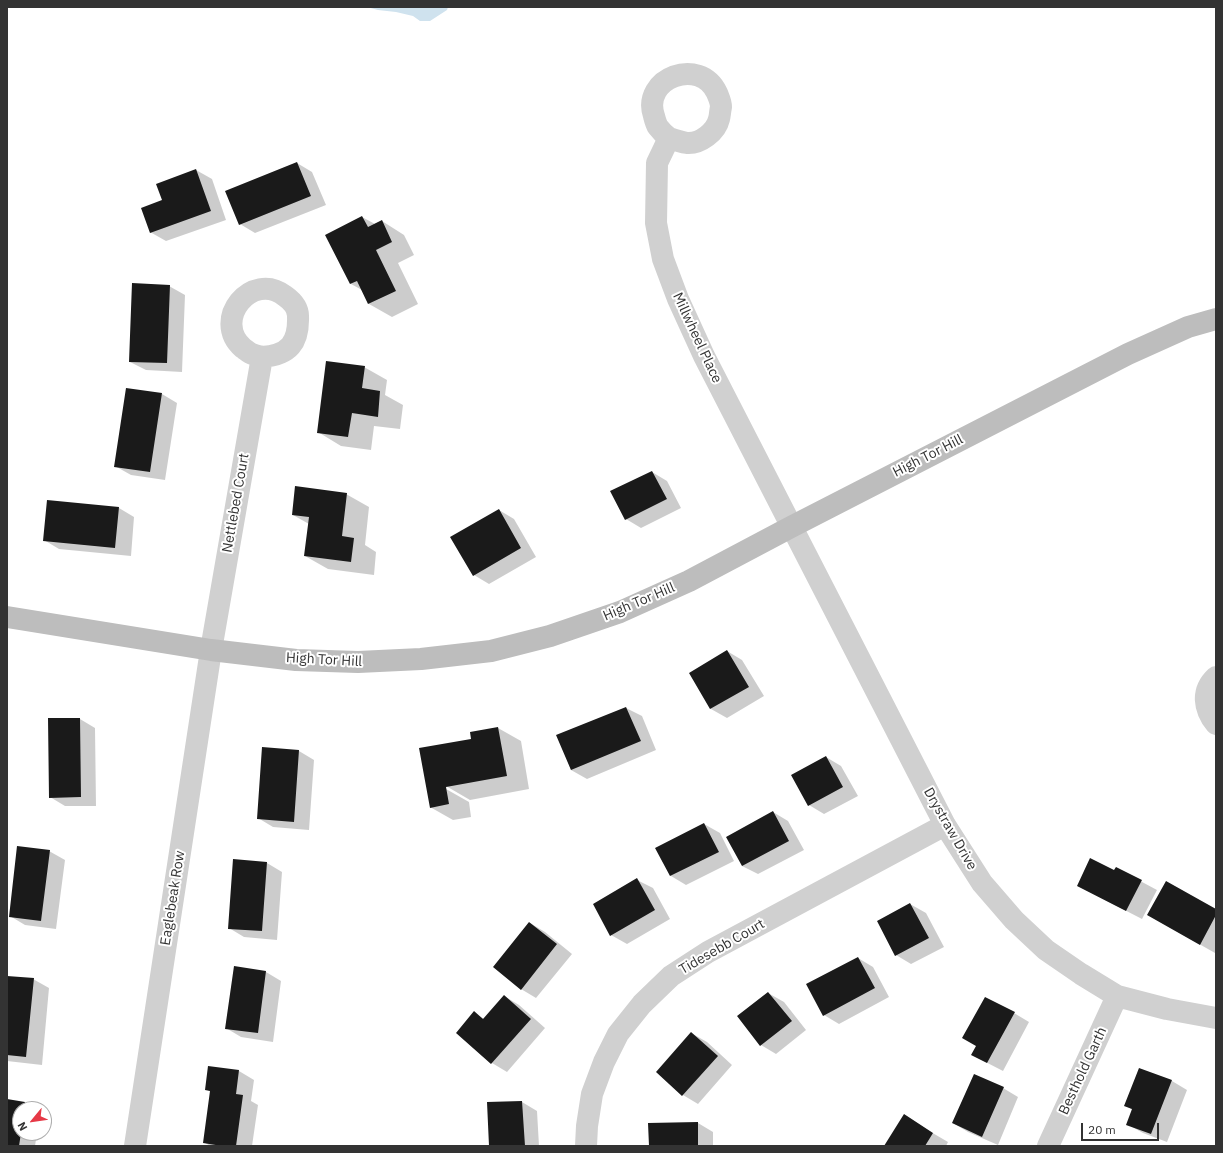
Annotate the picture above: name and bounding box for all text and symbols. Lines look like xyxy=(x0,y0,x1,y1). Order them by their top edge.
street label: Millwheel Place xyxy=(669,290,725,386)
street label: High Tor Hill xyxy=(890,431,966,481)
street label: Nettlebed Court xyxy=(219,452,253,554)
street label: High Tor Hill xyxy=(601,579,677,625)
street label: High Tor Hill xyxy=(285,650,363,670)
street label: Drystraw Drive xyxy=(920,785,980,873)
street label: Eaglebeak Row xyxy=(157,849,189,947)
street label: Tidesebb Court xyxy=(676,916,768,978)
street label: Besthold Garth xyxy=(1055,1025,1111,1117)
north arrow xyxy=(12,1101,52,1141)
scale bar xyxy=(1083,1115,1161,1141)
text: N xyxy=(14,1119,30,1133)
text: 20 m xyxy=(1088,1122,1116,1137)

